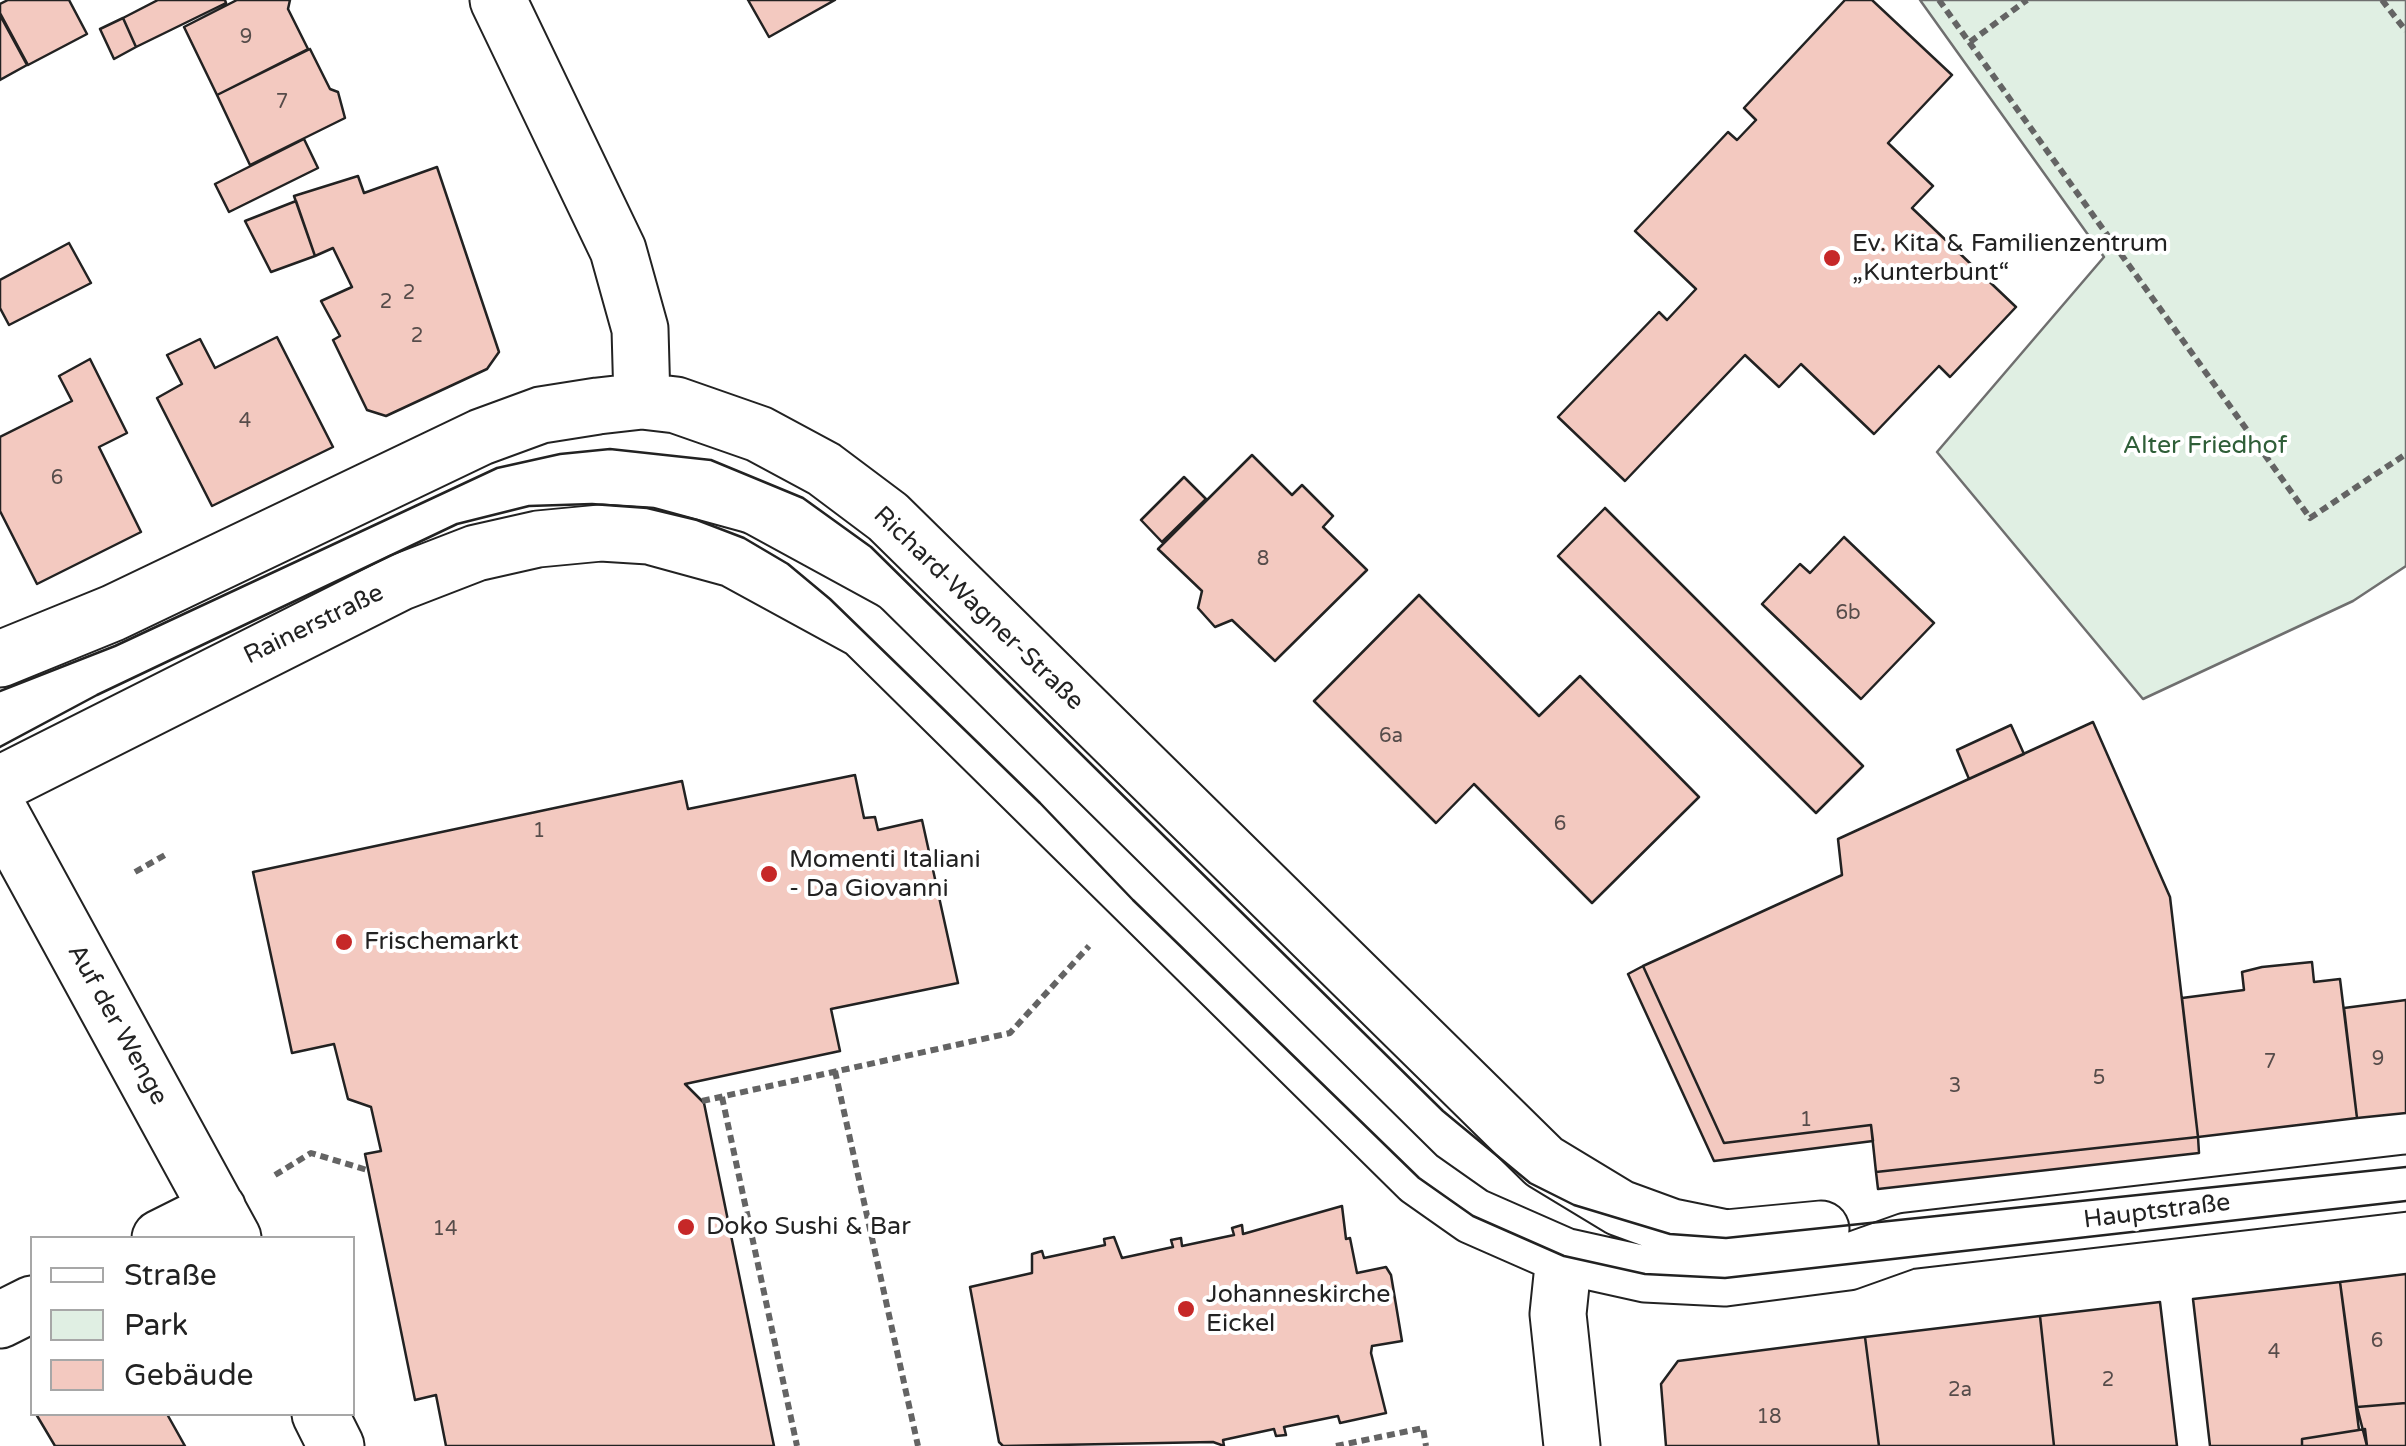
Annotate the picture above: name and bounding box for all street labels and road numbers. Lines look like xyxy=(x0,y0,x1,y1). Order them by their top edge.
street label: Richard-Wagner-Straße xyxy=(867,501,1089,717)
street label: Rainerstraße xyxy=(239,578,389,672)
street label: Auf der Wenge xyxy=(60,939,174,1111)
street label: Hauptstraße xyxy=(2082,1188,2232,1236)

